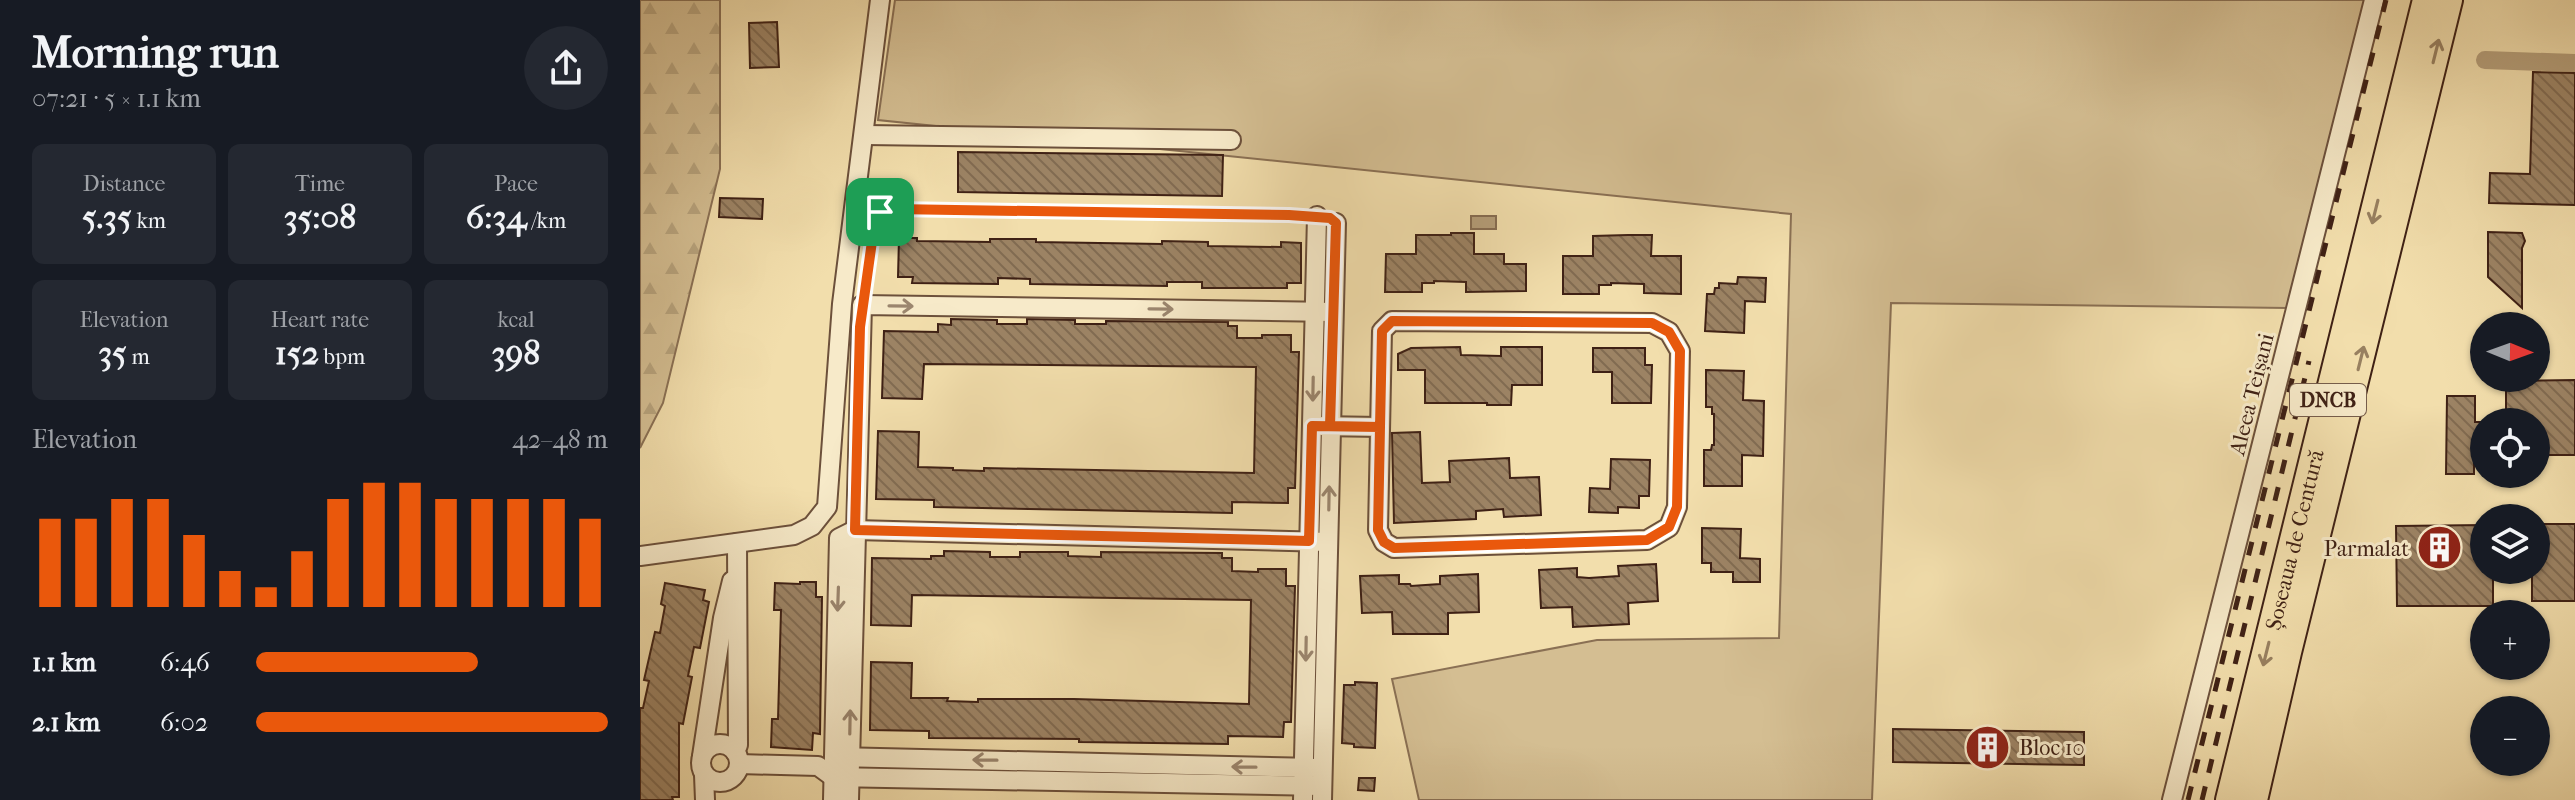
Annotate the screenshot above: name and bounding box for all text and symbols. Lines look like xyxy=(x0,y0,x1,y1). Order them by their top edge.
button: share xyxy=(524,26,608,110)
text: Morning run xyxy=(32,27,279,78)
one-way arrow xyxy=(2429,38,2444,64)
text: 07:21 · 5 × 1.1 km xyxy=(32,83,201,114)
text: Distance xyxy=(83,171,165,197)
text: Time xyxy=(295,171,345,197)
text: Pace xyxy=(494,171,538,197)
pin xyxy=(846,178,914,246)
icon: arrive xyxy=(858,190,902,234)
text: 5.35 xyxy=(82,197,132,237)
text: 35:08 xyxy=(284,197,356,237)
text: 6:34 xyxy=(466,197,526,237)
one-way arrow xyxy=(2366,198,2381,224)
text: km xyxy=(132,208,166,234)
text: /km xyxy=(526,208,566,234)
one-way arrow xyxy=(887,299,914,314)
one-way arrow xyxy=(1147,302,1174,317)
text: Elevation xyxy=(80,307,168,333)
text: Heart rate xyxy=(271,307,369,333)
text: kcal xyxy=(497,307,535,333)
north arrow xyxy=(2470,312,2550,392)
map controls xyxy=(2470,312,2550,776)
street label: Aleea Teișani xyxy=(2224,330,2280,459)
text: 35 xyxy=(98,333,127,373)
text: 152 xyxy=(275,333,319,373)
text: 398 xyxy=(492,333,540,373)
text: m xyxy=(127,344,150,370)
text: bpm xyxy=(319,344,365,370)
one-way arrow xyxy=(2354,345,2369,371)
one-way arrow xyxy=(1305,375,1320,402)
road number: DNCB xyxy=(2290,384,2366,416)
button: locate xyxy=(2470,408,2550,488)
text: Elevation xyxy=(32,424,137,455)
text: 42–48 m xyxy=(512,424,608,455)
street label: Șoseaua de Centură xyxy=(2260,446,2330,633)
one-way arrow xyxy=(1321,485,1336,512)
button: layers xyxy=(2470,504,2550,584)
building icon: Parmalat xyxy=(2416,524,2464,572)
place label: Parmalat xyxy=(2324,536,2409,562)
one-way arrow xyxy=(830,585,845,612)
button: + xyxy=(2470,600,2550,680)
one-way arrow xyxy=(1299,635,1314,662)
one-way arrow xyxy=(2257,641,2272,667)
text: 1.1 km xyxy=(32,647,96,678)
text: 6:46 xyxy=(160,647,210,678)
button: − xyxy=(2470,696,2550,776)
text: 2.1 km xyxy=(32,707,100,738)
text: 6:02 xyxy=(160,707,208,738)
one-way arrow xyxy=(843,709,858,736)
building icon: Bloc 10 xyxy=(1964,723,2012,771)
place label: Bloc 10 xyxy=(2019,735,2085,761)
one-way arrow xyxy=(972,753,999,768)
one-way arrow xyxy=(1231,759,1258,774)

